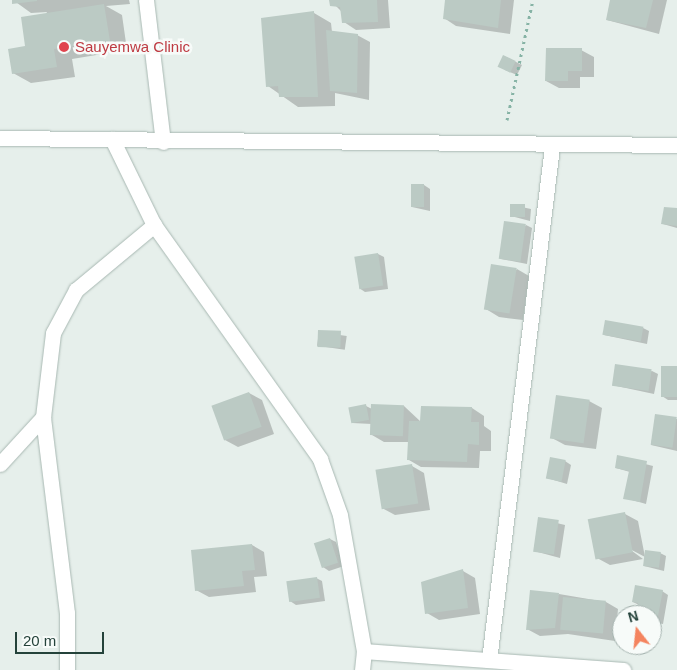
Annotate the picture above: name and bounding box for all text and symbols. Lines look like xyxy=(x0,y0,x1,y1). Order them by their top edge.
place label: Sauyemwa Clinic xyxy=(75,38,190,56)
marker: Sauyemwa Clinic xyxy=(57,40,71,54)
north arrow xyxy=(612,605,662,655)
text: N xyxy=(626,607,640,626)
scale bar xyxy=(18,622,106,654)
text: 20 m xyxy=(23,632,56,649)

